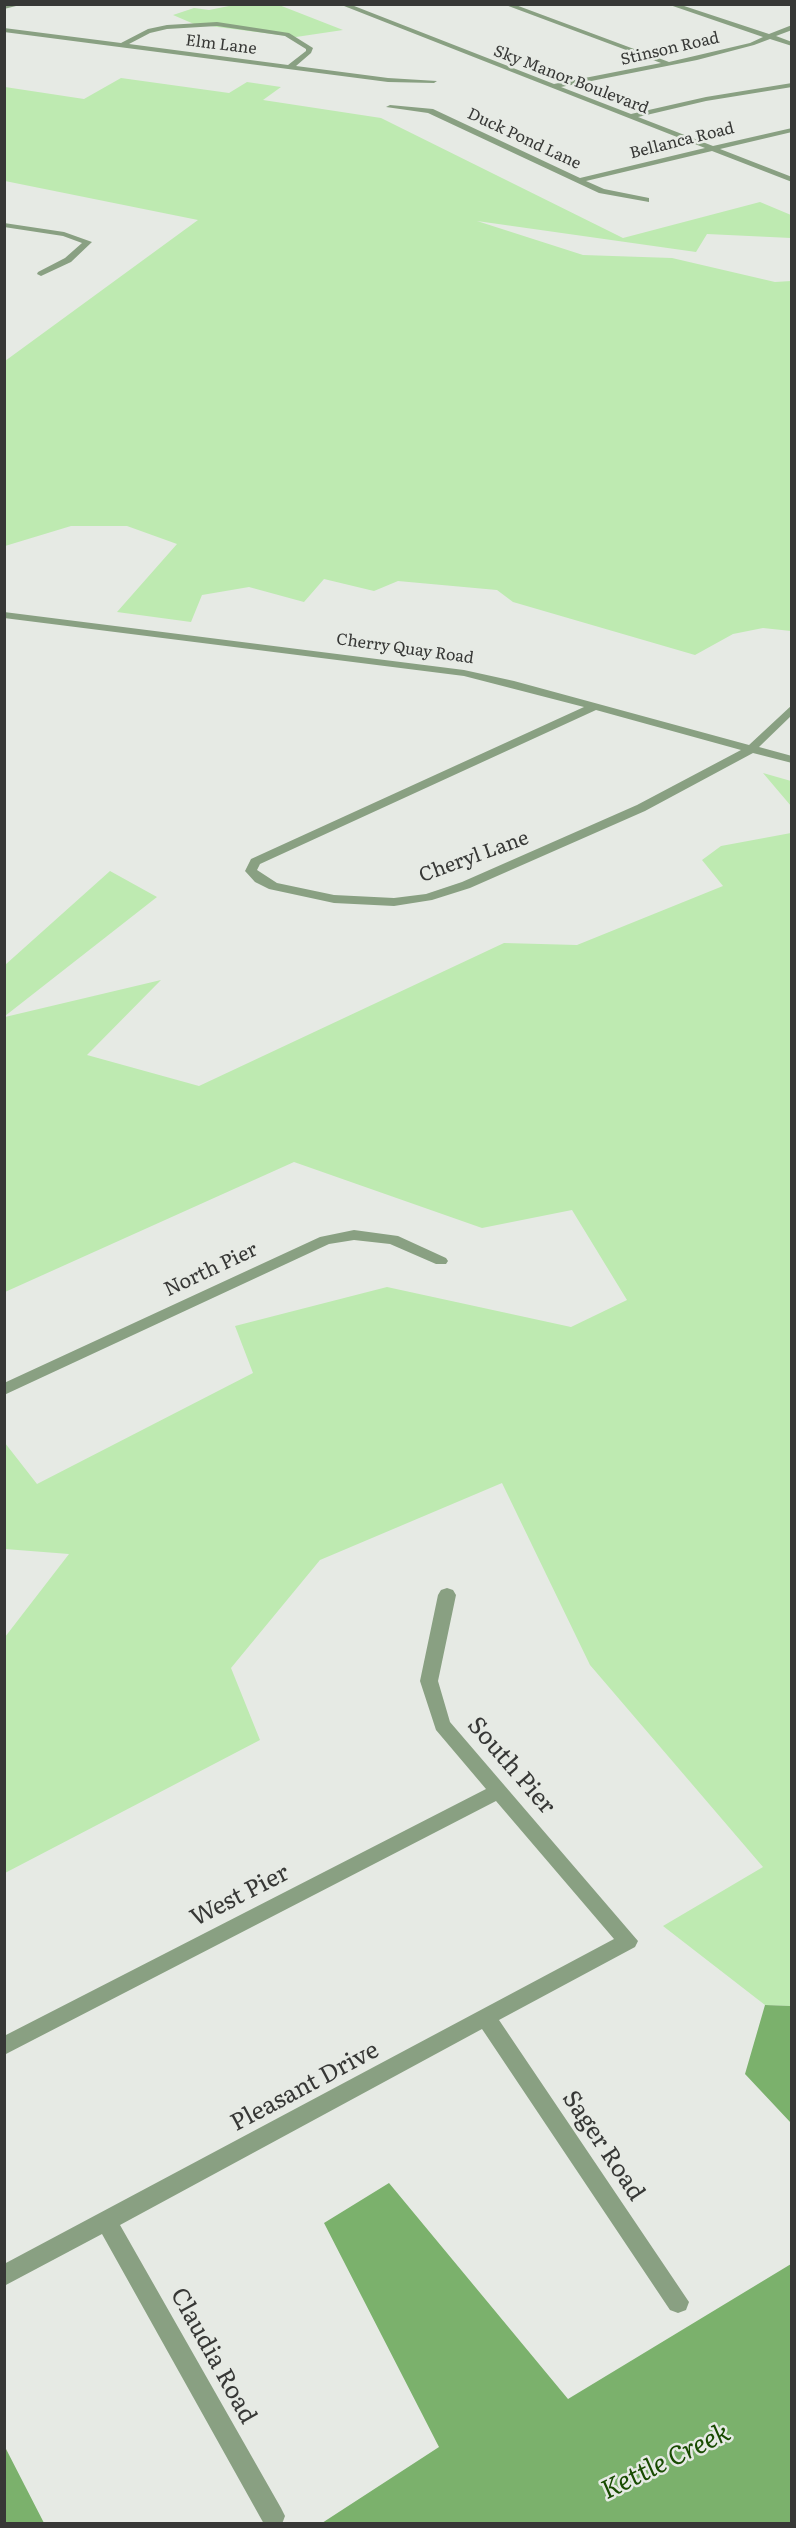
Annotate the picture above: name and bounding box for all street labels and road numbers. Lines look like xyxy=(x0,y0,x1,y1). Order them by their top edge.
street label: Stinson Road xyxy=(619,28,721,70)
street label: Elm Lane xyxy=(184,31,258,59)
street label: Sky Manor Boulevard xyxy=(491,42,651,118)
street label: Duck Pond Lane xyxy=(464,104,584,174)
street label: Bellanca Road xyxy=(628,119,736,163)
street label: Cherry Quay Road xyxy=(335,630,475,668)
street label: Cheryl Lane xyxy=(416,826,532,888)
street label: North Pier xyxy=(160,1238,262,1302)
street label: South Pier xyxy=(461,1712,561,1820)
street label: West Pier xyxy=(186,1859,294,1933)
street label: Pleasant Drive xyxy=(226,2036,384,2138)
street label: Sager Road xyxy=(556,2085,650,2207)
street label: Claudia Road xyxy=(164,2283,262,2429)

